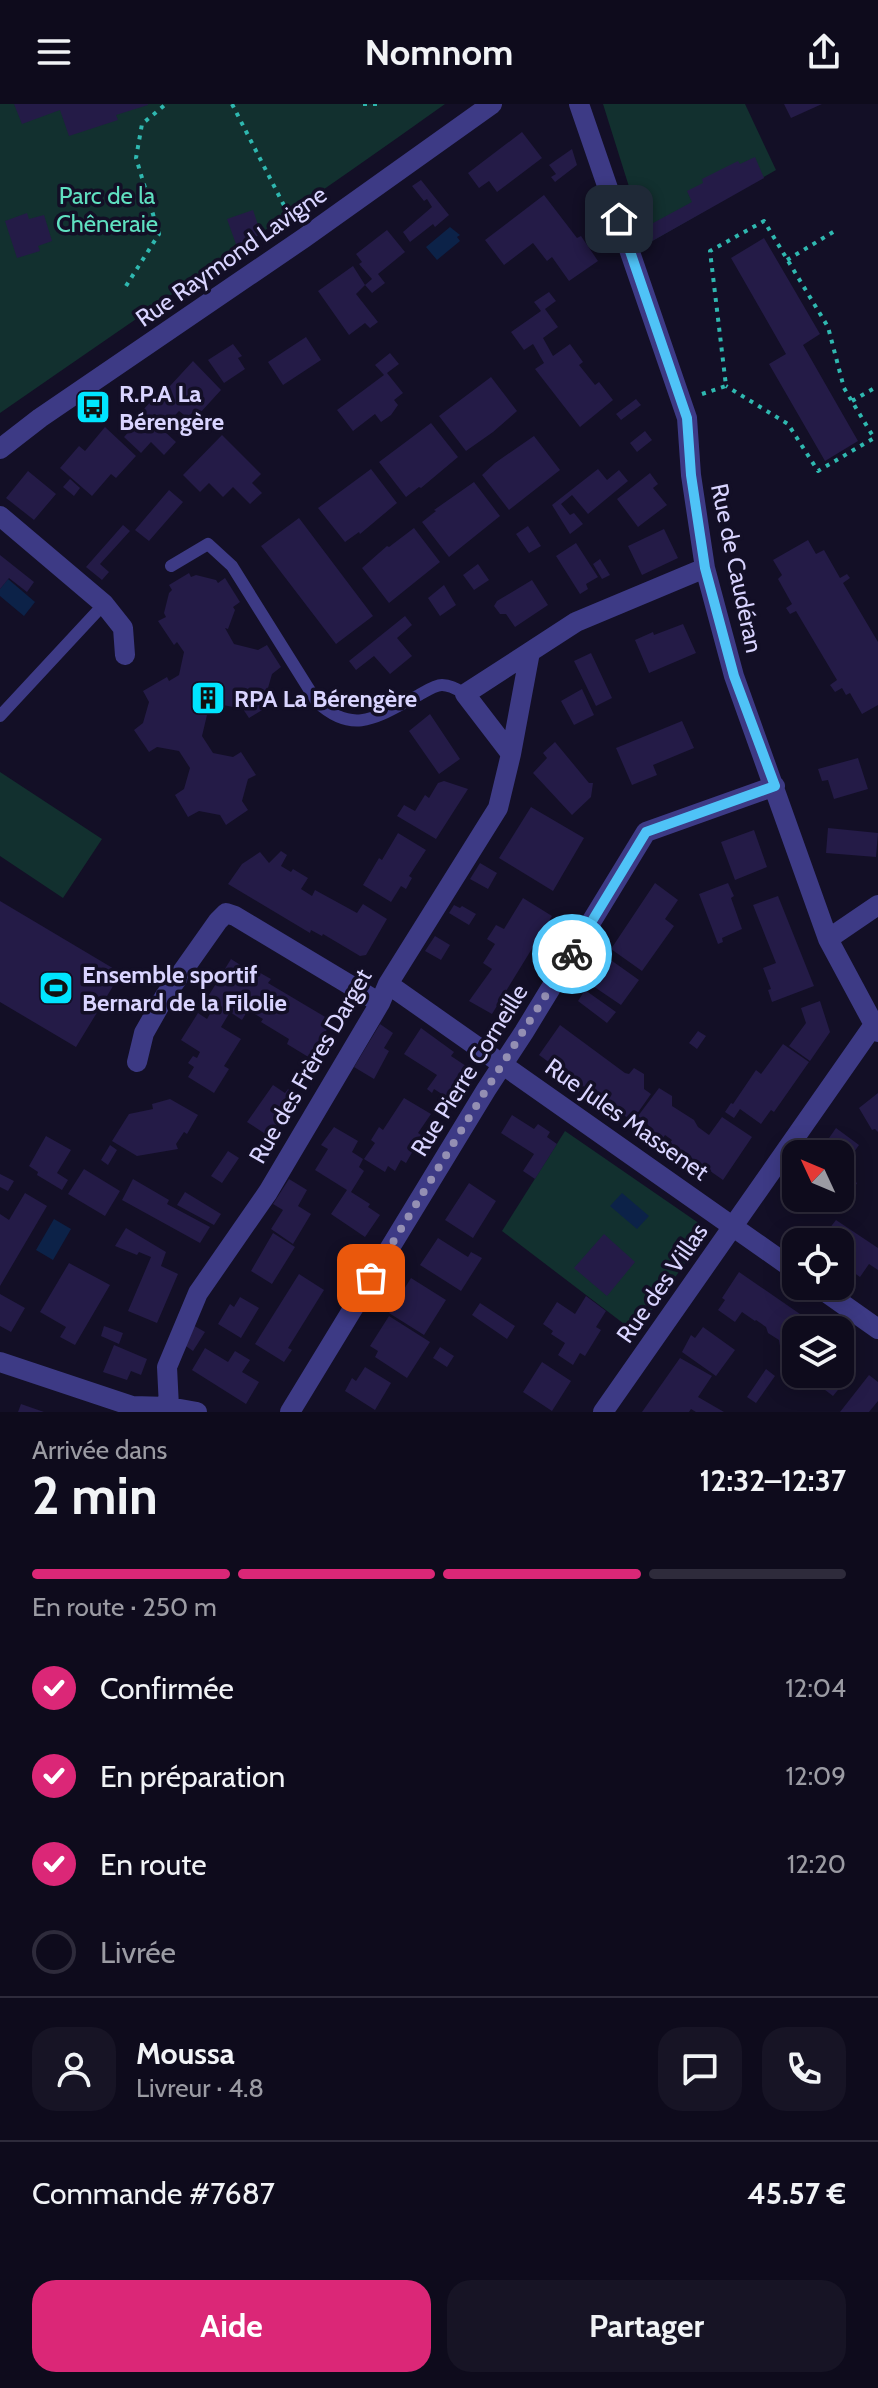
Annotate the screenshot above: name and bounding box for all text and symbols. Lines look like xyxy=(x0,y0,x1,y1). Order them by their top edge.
icon: menu xyxy=(32,30,76,74)
text: Nomnom xyxy=(365,30,513,74)
icon: share xyxy=(802,30,846,74)
street label: Rue Raymond Lavigne xyxy=(130,179,332,333)
park label: Parc de la Chêneraie xyxy=(56,181,158,238)
pin xyxy=(585,185,653,253)
icon: home xyxy=(597,197,641,241)
place label: R.P.A La Bérengère xyxy=(119,379,224,436)
bus stop icon: R.P.A La Bérengère xyxy=(74,388,112,426)
street label: Rue de Caudéran xyxy=(705,481,769,655)
building icon: RPA La Bérengère xyxy=(189,679,227,717)
place label: RPA La Bérengère xyxy=(234,684,417,713)
courier xyxy=(532,914,612,994)
icon: bike xyxy=(550,932,594,976)
place label: Ensemble sportif Bernard de la Filolie xyxy=(82,960,287,1017)
street label: Rue des Frères Darget xyxy=(242,964,378,1168)
sports icon: Ensemble sportif Bernard de la Filolie xyxy=(37,969,75,1007)
street label: Rue Pierre Corneille xyxy=(404,979,534,1161)
street label: Rue Jules Massenet xyxy=(540,1052,714,1186)
north arrow xyxy=(782,1140,854,1212)
map controls xyxy=(782,1140,854,1388)
street label: Rue des Villas xyxy=(610,1218,714,1348)
button: locate xyxy=(782,1228,854,1300)
pin xyxy=(337,1244,405,1312)
icon: bag xyxy=(349,1256,393,1300)
button: layers xyxy=(782,1316,854,1388)
text: Arrivée dans xyxy=(32,1434,167,1466)
text: 12:32–12:37 xyxy=(699,1462,846,1499)
text: 2 min xyxy=(32,1464,158,1527)
text: En route · 250 m xyxy=(32,1591,217,1623)
icon: check xyxy=(32,1666,76,1710)
text: Confirmée xyxy=(100,1670,234,1707)
text: 12:04 xyxy=(785,1672,846,1704)
icon: check xyxy=(32,1754,76,1798)
text: En préparation xyxy=(100,1758,285,1795)
text: 12:09 xyxy=(786,1760,846,1792)
icon: check xyxy=(32,1842,76,1886)
text: En route xyxy=(100,1846,207,1883)
text: 12:20 xyxy=(787,1848,846,1880)
text: Livrée xyxy=(100,1934,176,1971)
button: person xyxy=(32,2027,116,2111)
button: chat xyxy=(658,2027,742,2111)
button: phone xyxy=(762,2027,846,2111)
text: Moussa xyxy=(136,2035,235,2072)
text: Livreur · 4.8 xyxy=(136,2072,264,2104)
text: Commande #7687 xyxy=(32,2175,275,2212)
text: 45.57 € xyxy=(747,2175,846,2212)
button: Aide xyxy=(32,2280,431,2372)
button: Partager xyxy=(447,2280,846,2372)

